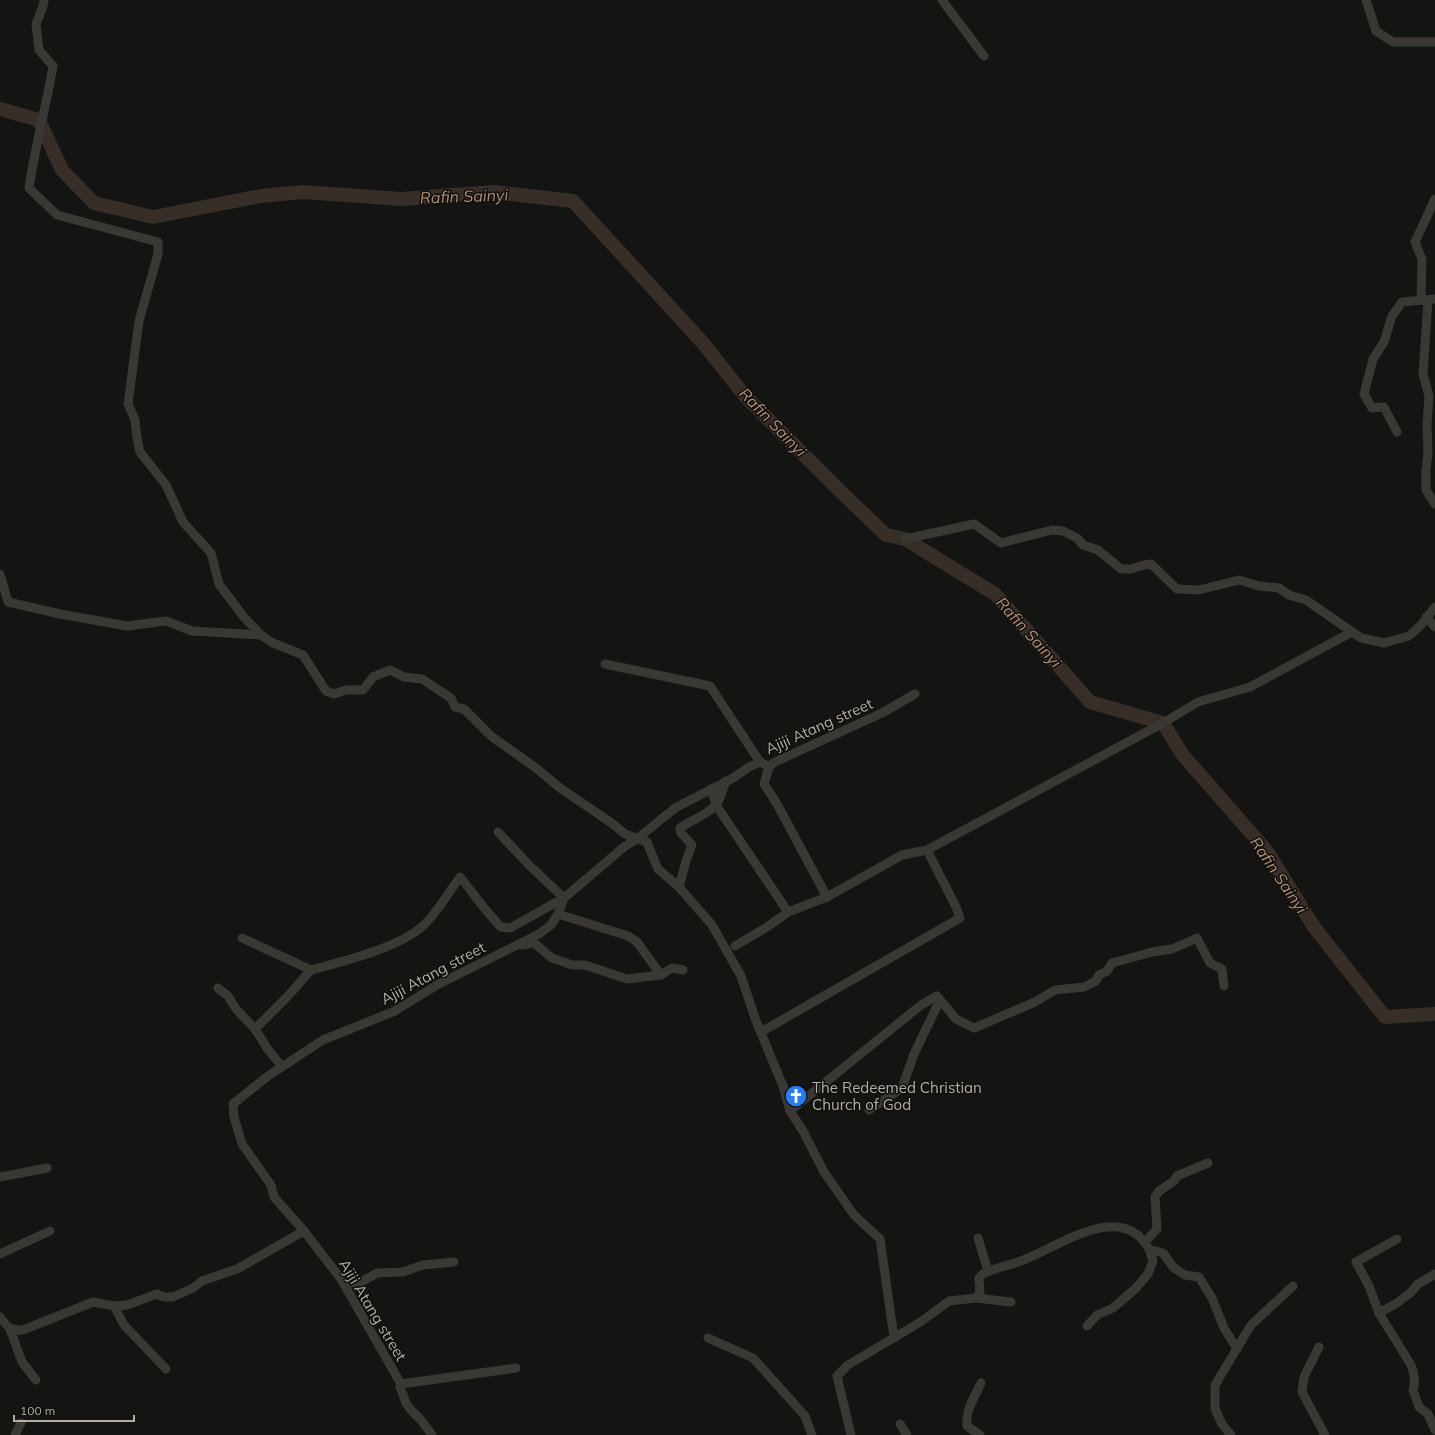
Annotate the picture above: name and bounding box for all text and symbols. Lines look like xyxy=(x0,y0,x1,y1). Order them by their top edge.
water label: Rafin Sainyi xyxy=(419,184,509,208)
water label: Rafin Sainyi xyxy=(735,383,811,461)
water label: Rafin Sainyi xyxy=(992,592,1066,672)
street label: Ajiji Atang street xyxy=(762,694,876,758)
water label: Rafin Sainyi xyxy=(1246,833,1312,917)
street label: Ajiji Atang street xyxy=(378,937,488,1009)
place label: The Redeemed Christian Church of God xyxy=(812,1078,982,1114)
church icon: The Redeemed Christian Church of God xyxy=(783,1083,809,1109)
street label: Ajiji Atang street xyxy=(335,1256,411,1364)
scale bar xyxy=(14,1397,134,1423)
text: 100 m xyxy=(20,1403,55,1418)

